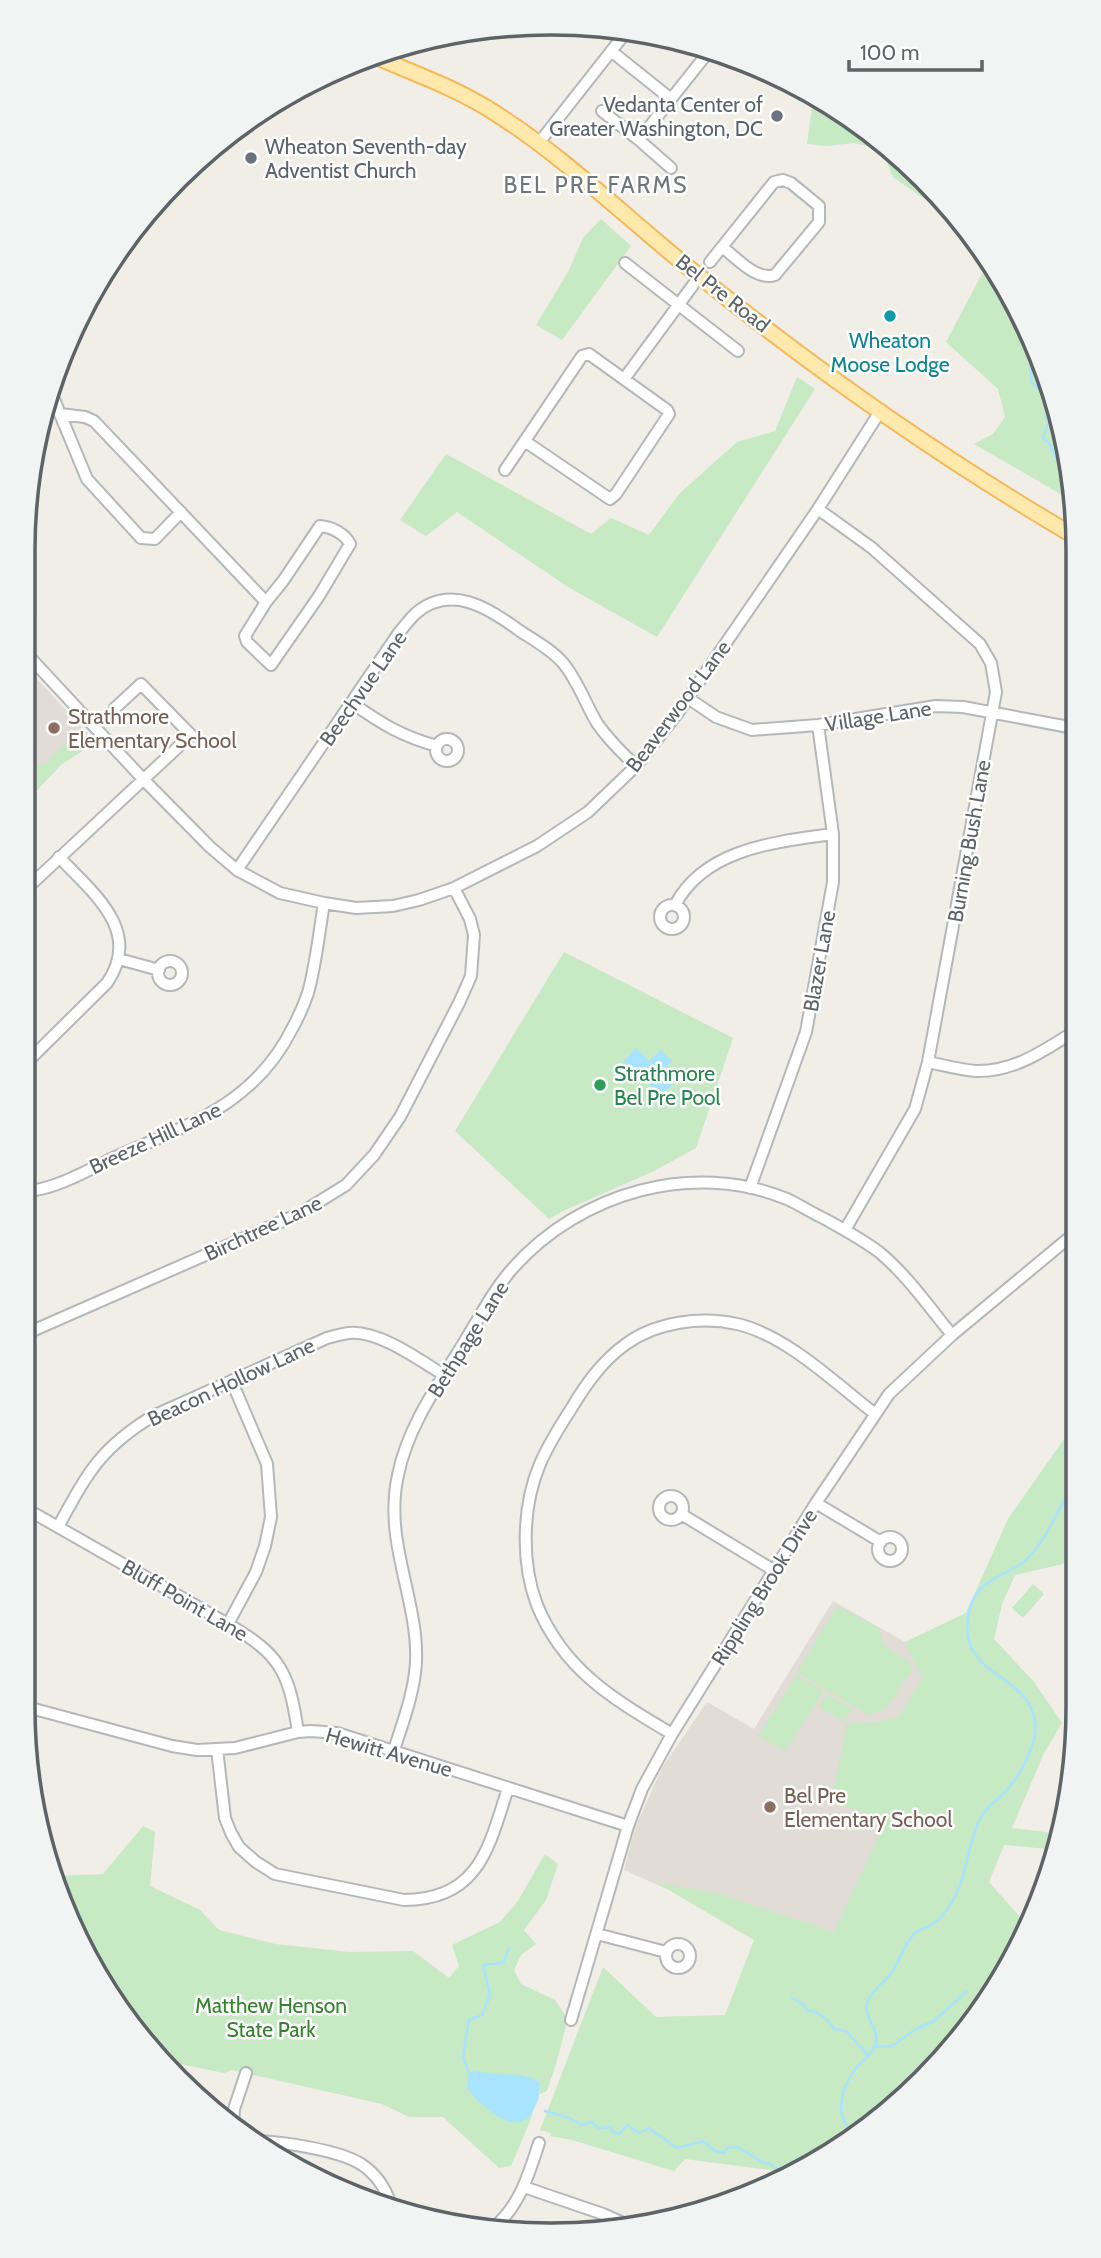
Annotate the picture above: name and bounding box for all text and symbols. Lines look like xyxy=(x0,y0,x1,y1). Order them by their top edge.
scale bar xyxy=(849,28,982,72)
text: 100 m xyxy=(860,40,919,65)
place label: Vedanta Center of Greater Washington, DC xyxy=(549,92,763,141)
marker: Vedanta Center of Greater Washington, DC xyxy=(769,108,785,124)
place label: Wheaton Seventh-day Adventist Church xyxy=(265,134,467,183)
marker: Wheaton Seventh-day Adventist Church xyxy=(243,150,259,166)
district label: BEL PRE FARMS xyxy=(503,171,689,199)
street label: Bel Pre Road xyxy=(671,249,775,337)
marker: Wheaton Moose Lodge xyxy=(882,308,898,324)
place label: Wheaton Moose Lodge xyxy=(831,328,950,377)
street label: Beechvue Lane xyxy=(314,626,412,750)
street label: Beaverwood Lane xyxy=(620,635,736,777)
street label: Village Lane xyxy=(823,695,933,737)
place label: Strathmore Elementary School xyxy=(68,704,236,753)
marker: Strathmore Elementary School xyxy=(46,720,62,736)
street label: Burning Bush Lane xyxy=(942,758,996,924)
street label: Blazer Lane xyxy=(798,908,840,1014)
place label: Strathmore Bel Pre Pool xyxy=(614,1061,720,1110)
marker: Strathmore Bel Pre Pool xyxy=(592,1077,608,1093)
street label: Breeze Hill Lane xyxy=(85,1097,225,1179)
street label: Birchtree Lane xyxy=(200,1190,326,1266)
street label: Bethpage Lane xyxy=(422,1276,514,1402)
street label: Beacon Hollow Lane xyxy=(144,1332,319,1432)
street label: Rippling Brook Drive xyxy=(706,1504,822,1670)
street label: Bluff Point Lane xyxy=(118,1554,253,1646)
street label: Hewitt Avenue xyxy=(323,1722,455,1782)
place label: Bel Pre Elementary School xyxy=(784,1783,952,1832)
marker: Bel Pre Elementary School xyxy=(762,1799,778,1815)
park label: Matthew Henson State Park xyxy=(195,1993,347,2042)

